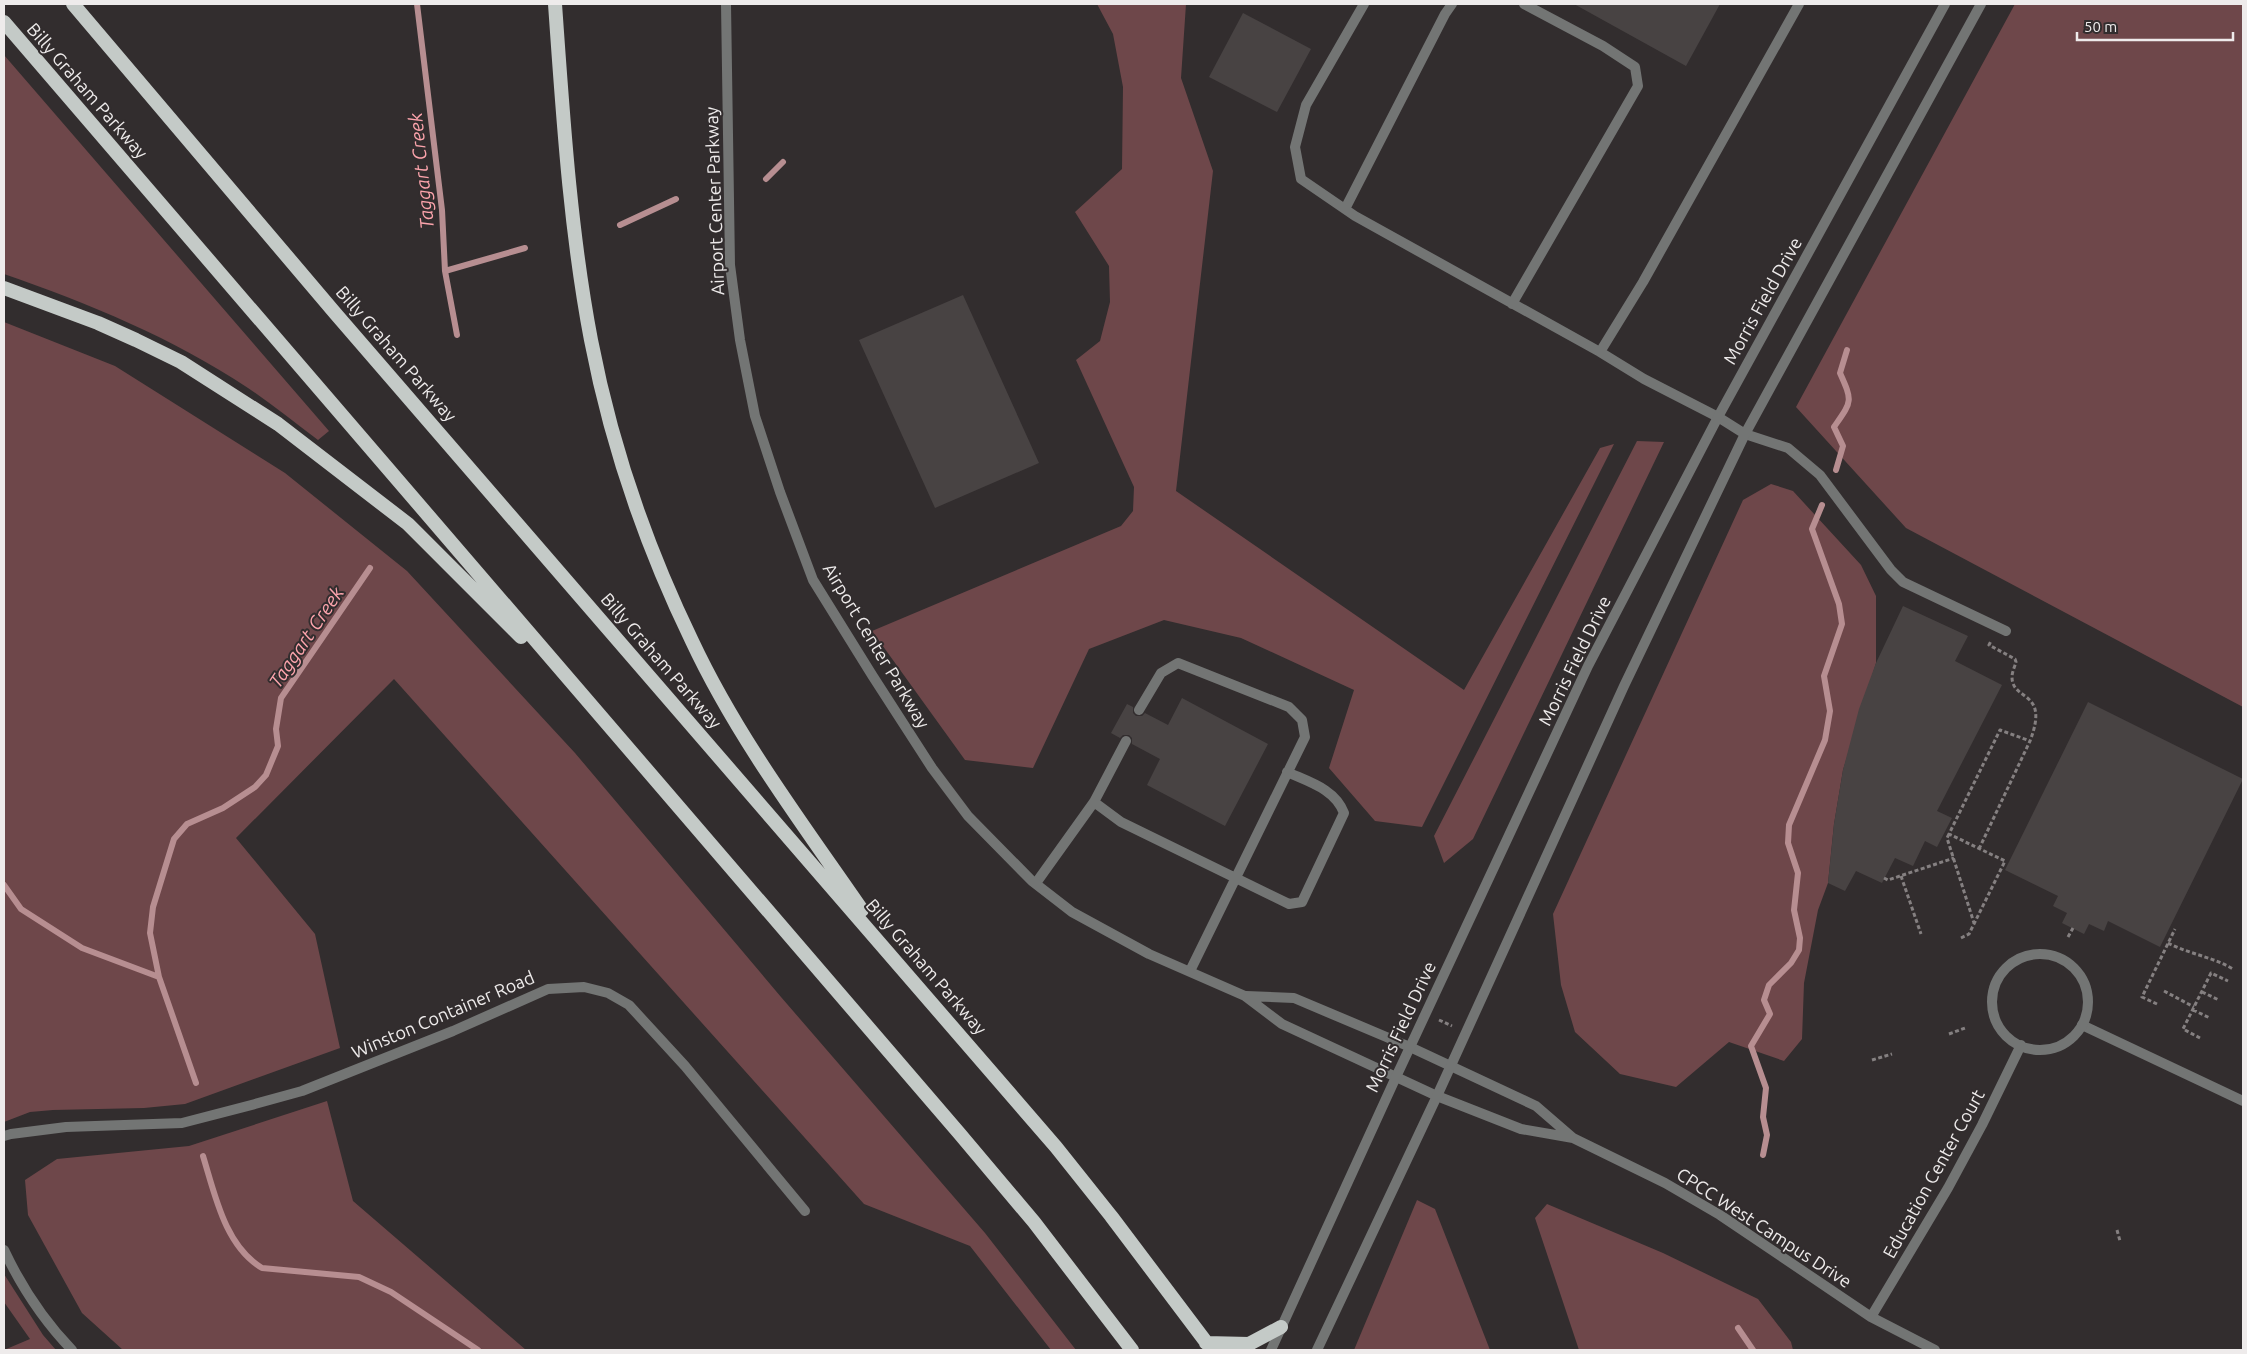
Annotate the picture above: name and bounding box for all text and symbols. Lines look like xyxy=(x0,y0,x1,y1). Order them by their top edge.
scale bar xyxy=(2077,10,2233,42)
text: 50 m xyxy=(2084,18,2117,35)
street label: Billy Graham Parkway xyxy=(24,19,152,162)
street label: Airport Center Parkway xyxy=(701,106,727,296)
water label: Taggart Creek xyxy=(404,111,438,230)
street label: Morris Field Drive xyxy=(1719,234,1805,367)
street label: Billy Graham Parkway xyxy=(333,282,461,425)
street label: Airport Center Parkway xyxy=(820,559,934,732)
water label: Taggart Creek xyxy=(264,582,348,692)
street label: Billy Graham Parkway xyxy=(598,589,726,732)
street label: Morris Field Drive xyxy=(1534,592,1614,729)
street label: Billy Graham Parkway xyxy=(863,895,991,1038)
street label: Morris Field Drive xyxy=(1361,958,1439,1095)
street label: Winston Container Road xyxy=(348,966,537,1062)
street label: Education Center Court xyxy=(1878,1086,1988,1261)
street label: CPCC West Campus Drive xyxy=(1673,1163,1856,1291)

